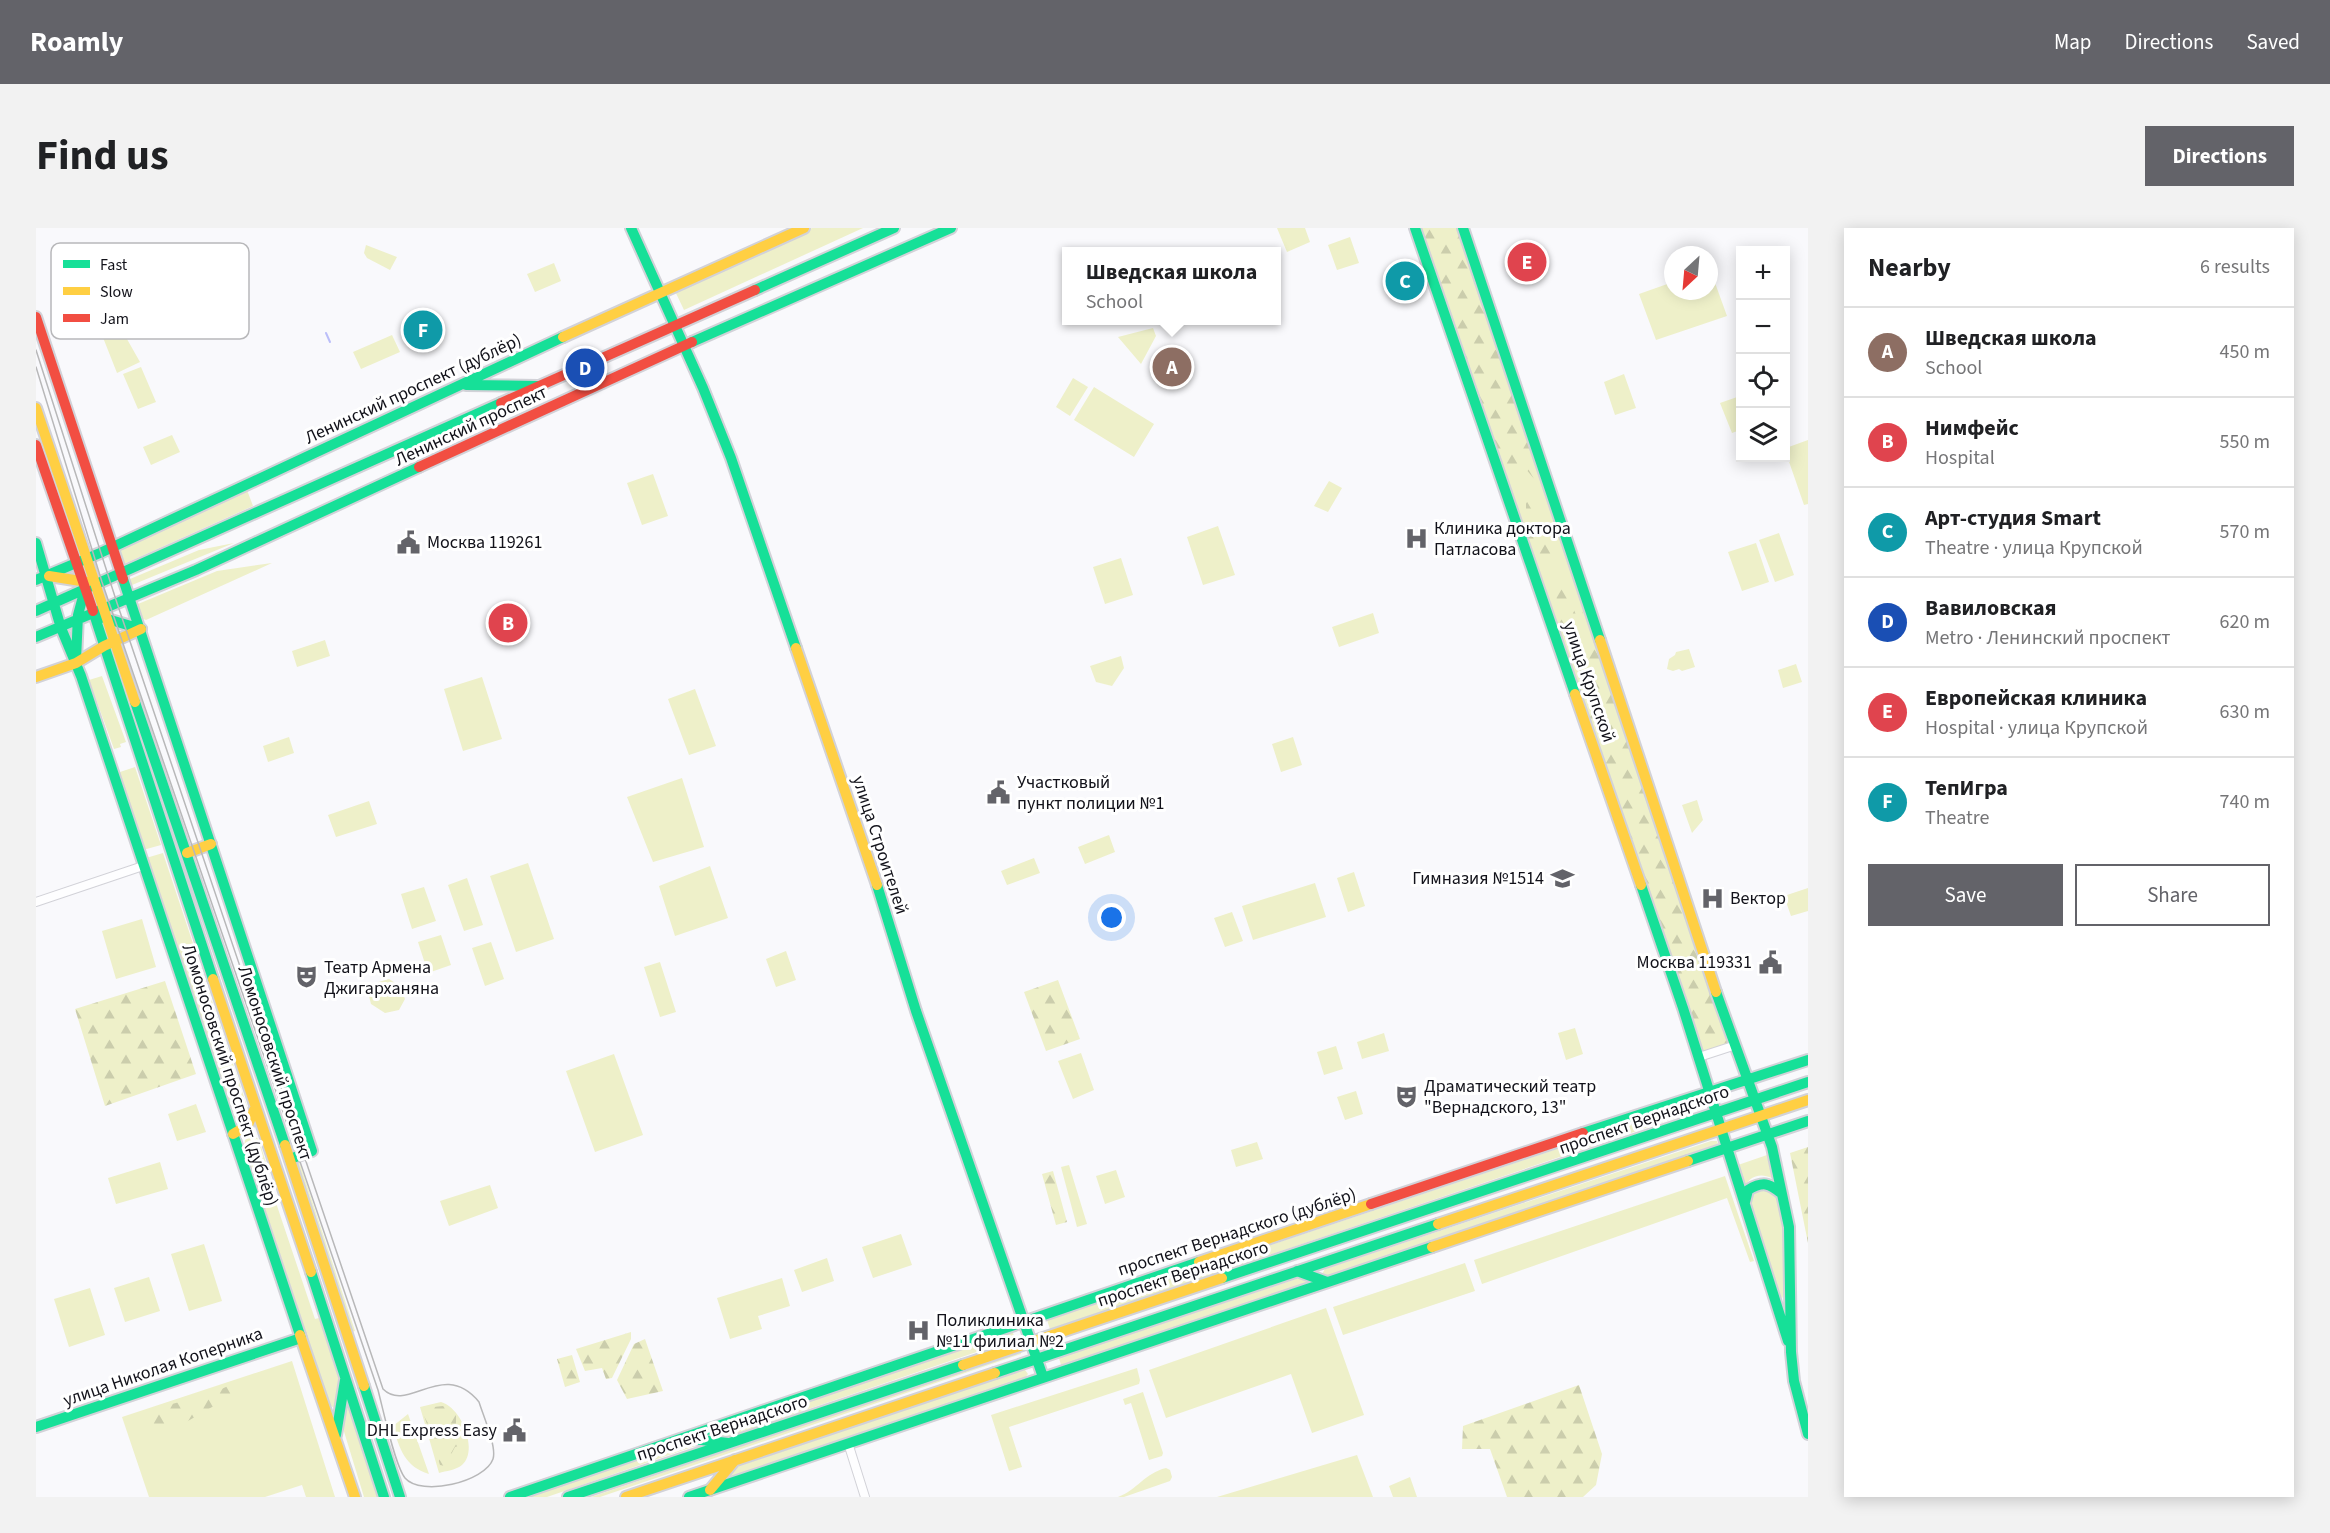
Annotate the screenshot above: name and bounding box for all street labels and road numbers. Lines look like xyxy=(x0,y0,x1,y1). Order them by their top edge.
street label: Ленинский проспект (дублёр) xyxy=(301,329,525,449)
street label: Ленинский проспект xyxy=(391,381,551,471)
street label: улица Крупской xyxy=(1557,618,1621,746)
street label: улица Строителей xyxy=(846,772,914,918)
street label: Ломоносовский проспект (дублёр) xyxy=(176,941,284,1209)
street label: Ломоносовский проспект xyxy=(232,962,318,1164)
street label: проспект Вернадского xyxy=(1556,1079,1732,1161)
street label: проспект Вернадского (дублёр) xyxy=(1115,1183,1359,1281)
street label: проспект Вернадского xyxy=(1095,1236,1271,1312)
street label: улица Николая Коперника xyxy=(60,1321,266,1413)
street label: проспект Вернадского xyxy=(633,1389,811,1467)

